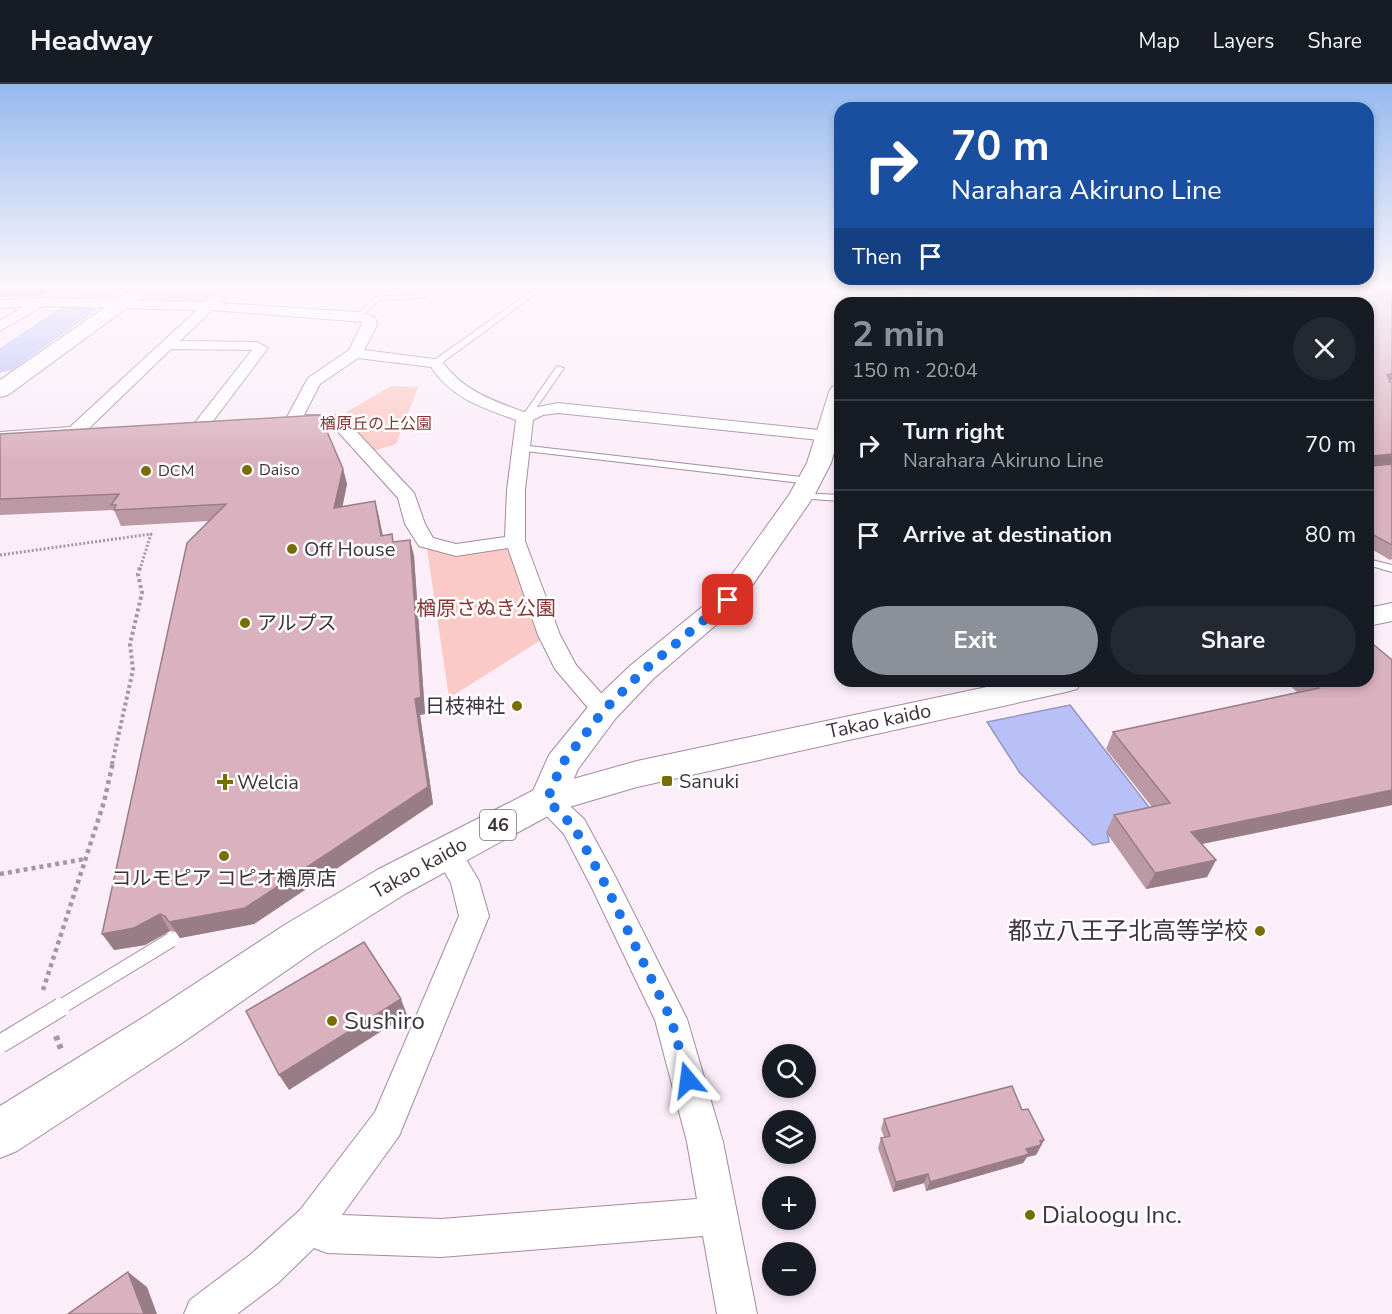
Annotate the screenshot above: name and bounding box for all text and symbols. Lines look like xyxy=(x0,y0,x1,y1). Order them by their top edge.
text: Headway xyxy=(30,22,152,60)
text: Map xyxy=(1138,27,1180,55)
text: Layers xyxy=(1213,27,1274,55)
text: Share xyxy=(1307,27,1362,55)
text: 70 m xyxy=(951,118,1050,175)
icon: right xyxy=(852,126,930,204)
text: Narahara Akiruno Line xyxy=(951,172,1222,209)
icon: arrive xyxy=(914,240,947,273)
text: Then xyxy=(852,242,902,272)
text: 2 min xyxy=(852,310,945,359)
button: close xyxy=(1293,317,1356,380)
text: 150 m · 20:04 xyxy=(852,357,978,384)
park label: 楢原丘の上公園 xyxy=(320,413,432,435)
text: Turn right xyxy=(903,417,1004,447)
icon: right xyxy=(852,429,885,462)
text: 70 m xyxy=(1305,430,1356,460)
text: Narahara Akiruno Line xyxy=(903,447,1104,474)
place label: Daiso xyxy=(259,459,300,481)
place label: DCM xyxy=(158,460,194,482)
marker: Daiso xyxy=(240,463,254,477)
marker: DCM xyxy=(139,464,153,478)
icon: arrive xyxy=(852,519,885,552)
text: Arrive at destination xyxy=(903,520,1112,550)
text: 80 m xyxy=(1305,520,1356,550)
place label: Off House xyxy=(304,536,395,563)
marker: Off House xyxy=(285,542,299,556)
pin xyxy=(702,574,753,625)
icon: arrive xyxy=(711,583,744,616)
park label: 楢原さぬき公園 xyxy=(416,595,556,622)
button: Exit xyxy=(852,606,1098,675)
button: Share xyxy=(1110,606,1356,675)
place label: アルプス xyxy=(257,610,337,637)
marker: アルプス xyxy=(238,616,252,630)
place label: 日枝神社 xyxy=(425,693,505,720)
street label: Takao kaido xyxy=(824,697,934,745)
marker: 日枝神社 xyxy=(510,699,524,713)
place label: Sanuki xyxy=(679,768,739,795)
place label: Welcia xyxy=(237,769,299,796)
marker: Sanuki xyxy=(660,774,674,788)
marker: Welcia xyxy=(218,775,232,789)
road number: 46 xyxy=(480,810,516,840)
street label: Takao kaido xyxy=(366,831,472,905)
marker: コルモピア コピオ楢原店 xyxy=(217,849,231,863)
place label: コルモピア コピオ楢原店 xyxy=(111,865,337,892)
place label: 都立八王子北高等学校 xyxy=(1008,915,1248,947)
marker: 都立八王子北高等学校 xyxy=(1253,924,1267,938)
place label: Sushiro xyxy=(344,1005,425,1037)
marker: Sushiro xyxy=(325,1014,339,1028)
map controls xyxy=(762,1044,816,1296)
button: search xyxy=(762,1044,816,1098)
position arrow xyxy=(656,1048,720,1112)
button: layers xyxy=(762,1110,816,1164)
button: + xyxy=(762,1176,816,1230)
place label: Dialoogu Inc. xyxy=(1042,1199,1182,1231)
marker: Dialoogu Inc. xyxy=(1023,1208,1037,1222)
button: − xyxy=(762,1242,816,1296)

